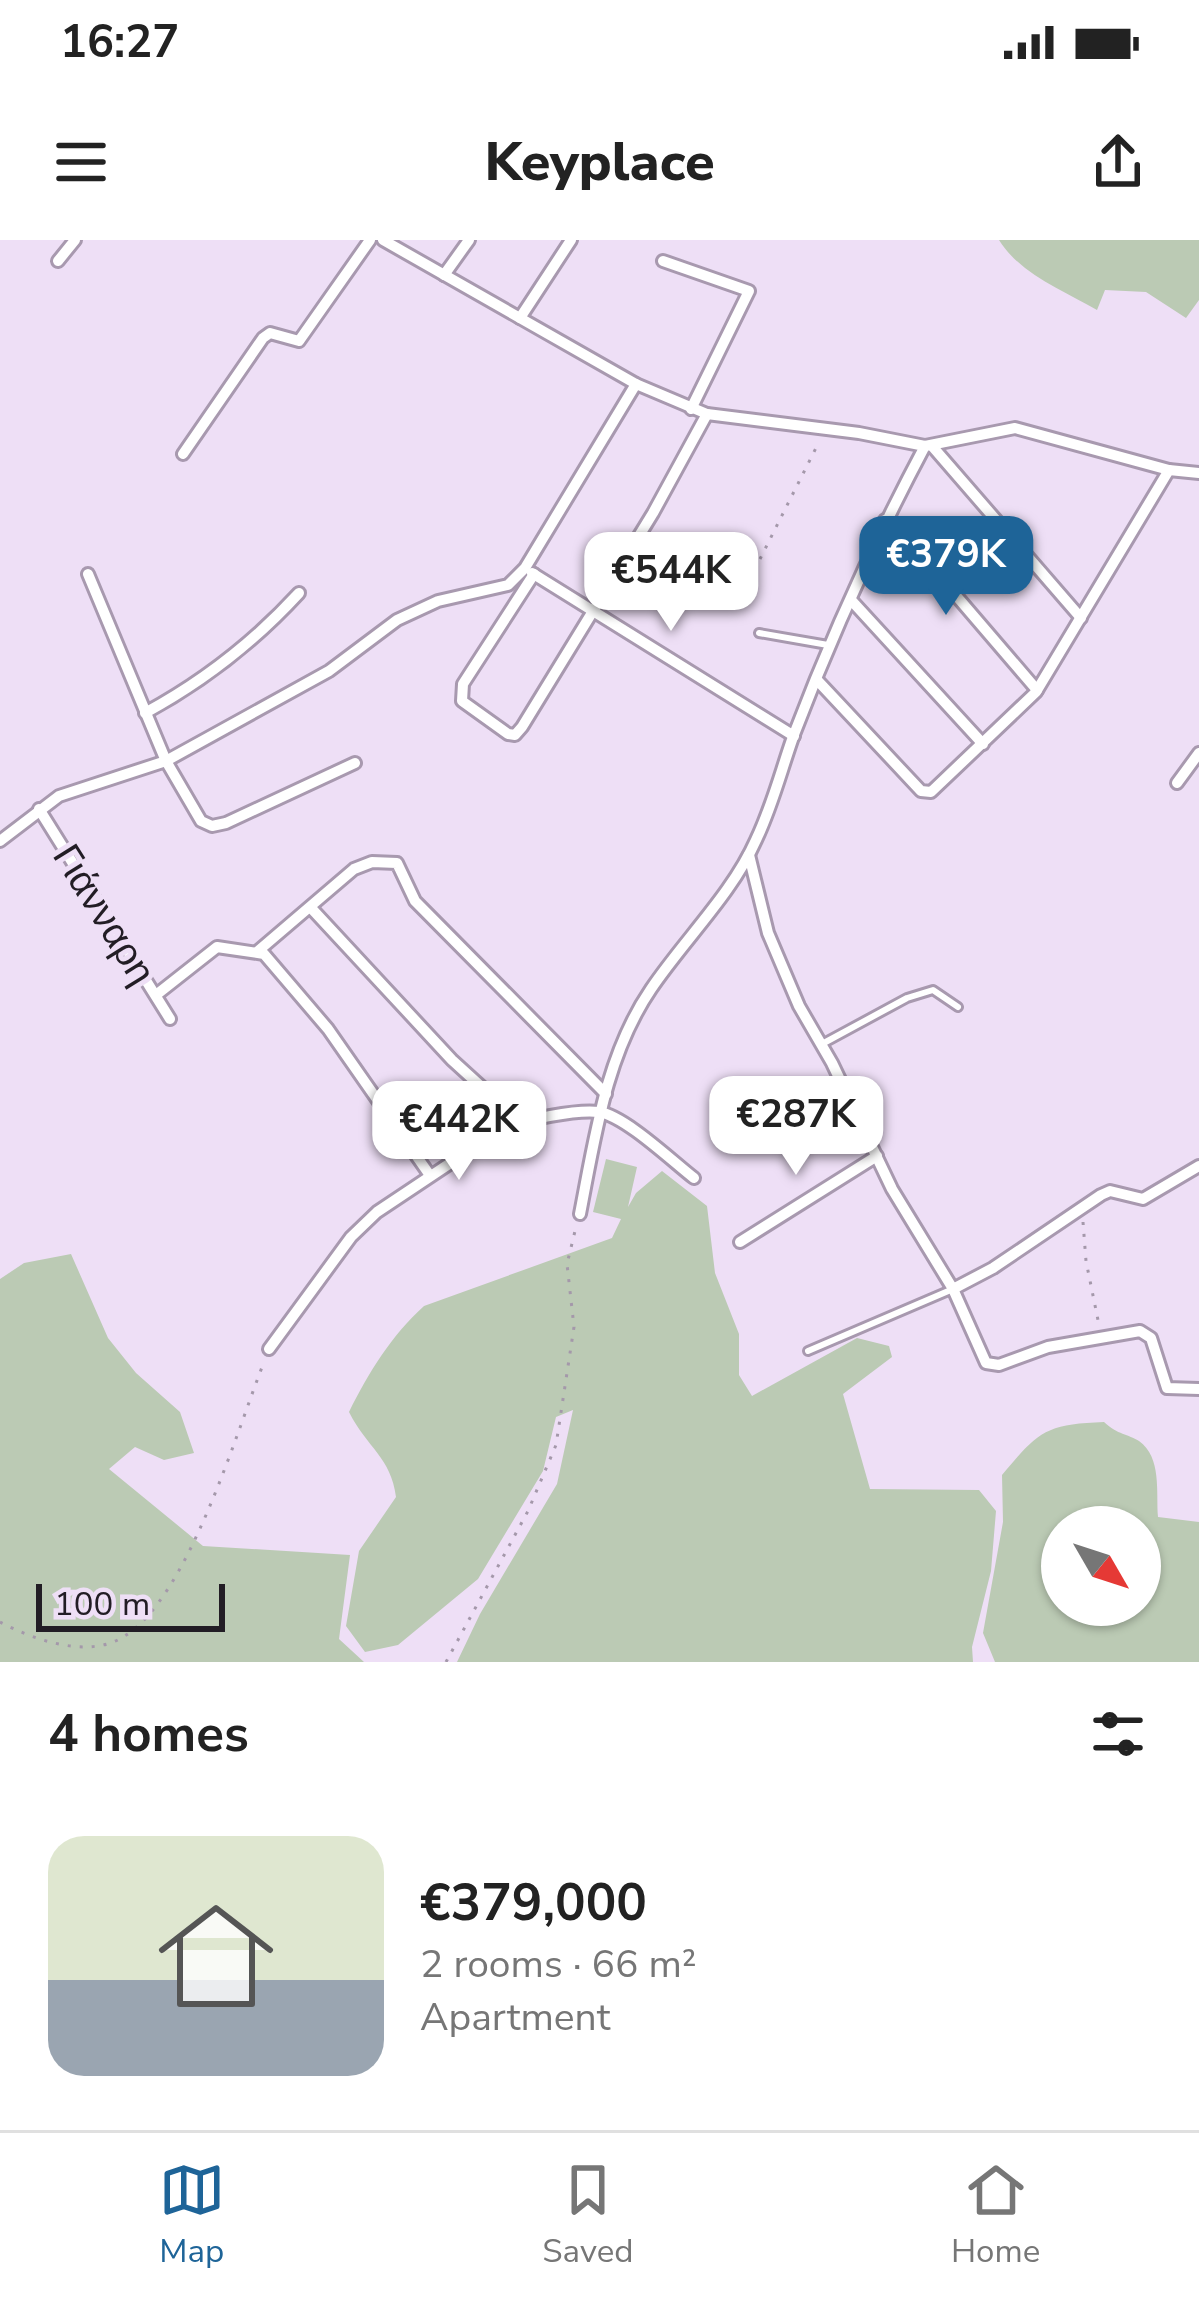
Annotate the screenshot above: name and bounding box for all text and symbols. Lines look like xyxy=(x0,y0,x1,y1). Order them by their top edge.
text: 16:27 xyxy=(60,12,179,73)
text: Keyplace xyxy=(484,125,715,199)
icon: menu xyxy=(48,129,114,195)
icon: share xyxy=(1085,129,1151,195)
pin: €379K xyxy=(862,516,1030,618)
text: €379K xyxy=(886,528,1006,581)
pin: €544K xyxy=(587,532,755,634)
text: €544K xyxy=(611,544,731,597)
street label: Γιάνναρη xyxy=(40,834,168,995)
pin: €287K xyxy=(712,1076,880,1178)
pin: €442K xyxy=(375,1081,543,1183)
text: €287K xyxy=(736,1088,856,1141)
text: €442K xyxy=(399,1093,519,1146)
north arrow xyxy=(1041,1506,1161,1626)
map controls xyxy=(1041,1506,1161,1626)
scale bar xyxy=(36,1578,225,1631)
text: 100 m xyxy=(54,1582,150,1627)
text: 4 homes xyxy=(48,1699,249,1769)
icon: filters xyxy=(1085,1701,1151,1767)
text: €379,000 xyxy=(420,1868,647,1938)
icon: home xyxy=(144,1884,288,2028)
text: 2 rooms · 66 m² xyxy=(420,1938,697,1991)
text: Apartment xyxy=(420,1991,610,2044)
tab: Map xyxy=(159,2157,225,2274)
tab: Saved xyxy=(542,2157,633,2274)
tab: Home xyxy=(951,2157,1040,2274)

